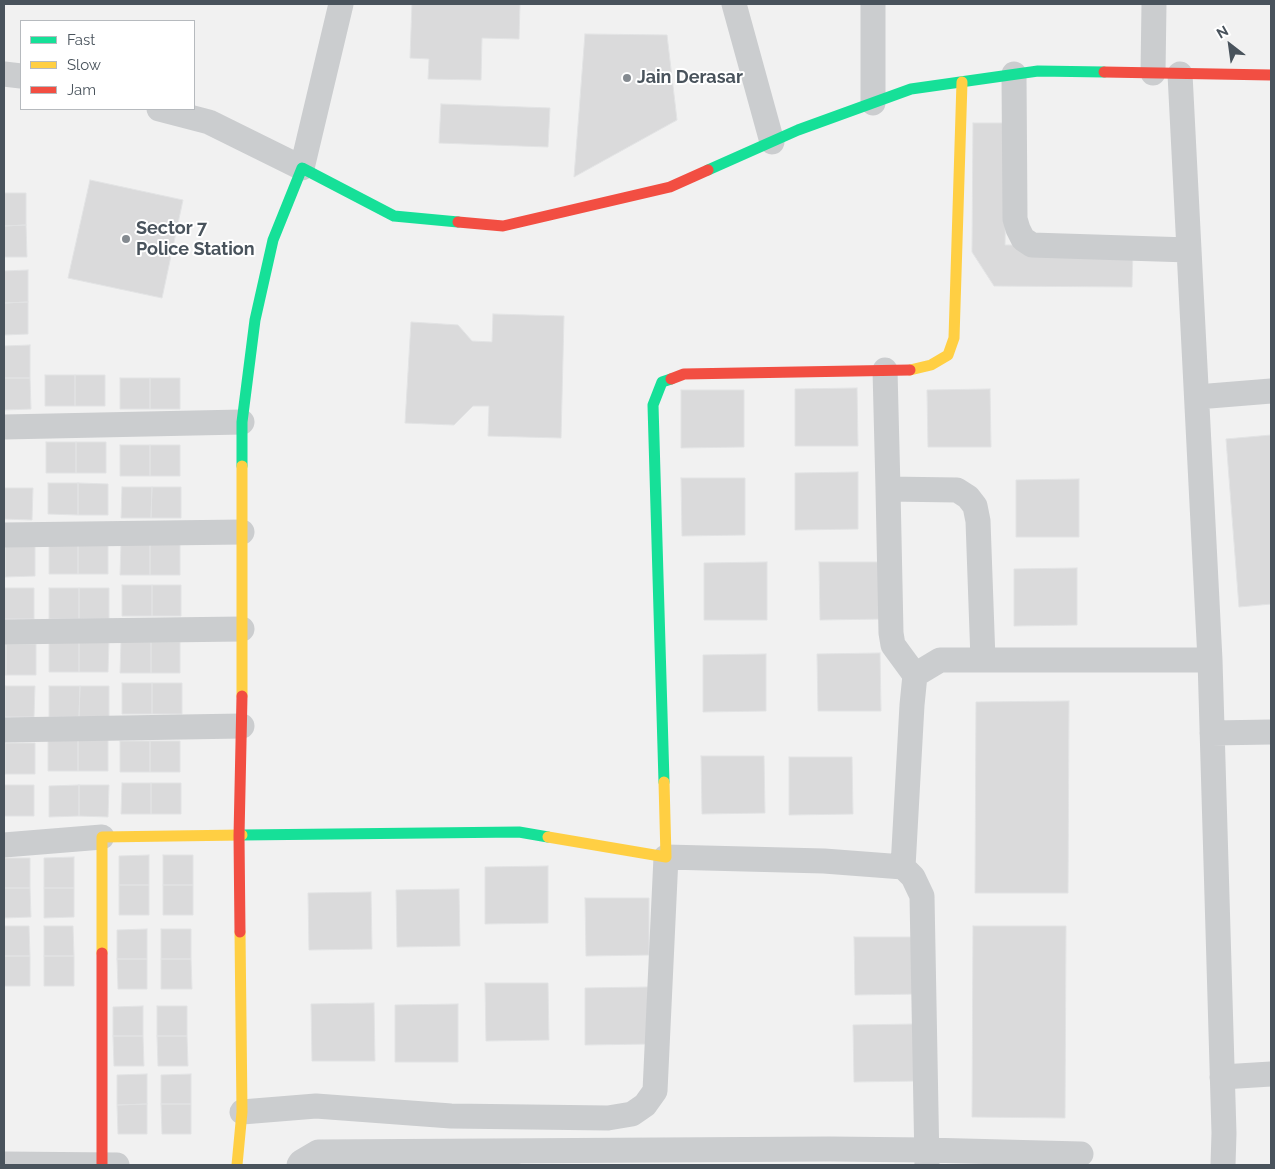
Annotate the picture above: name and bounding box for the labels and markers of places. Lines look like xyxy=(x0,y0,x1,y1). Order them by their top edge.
place label: Jain Derasar xyxy=(637,67,743,89)
marker: Jain Derasar xyxy=(621,72,633,84)
place label: Sector 7 Police Station xyxy=(136,218,255,260)
marker: Sector 7 Police Station xyxy=(120,233,132,245)

